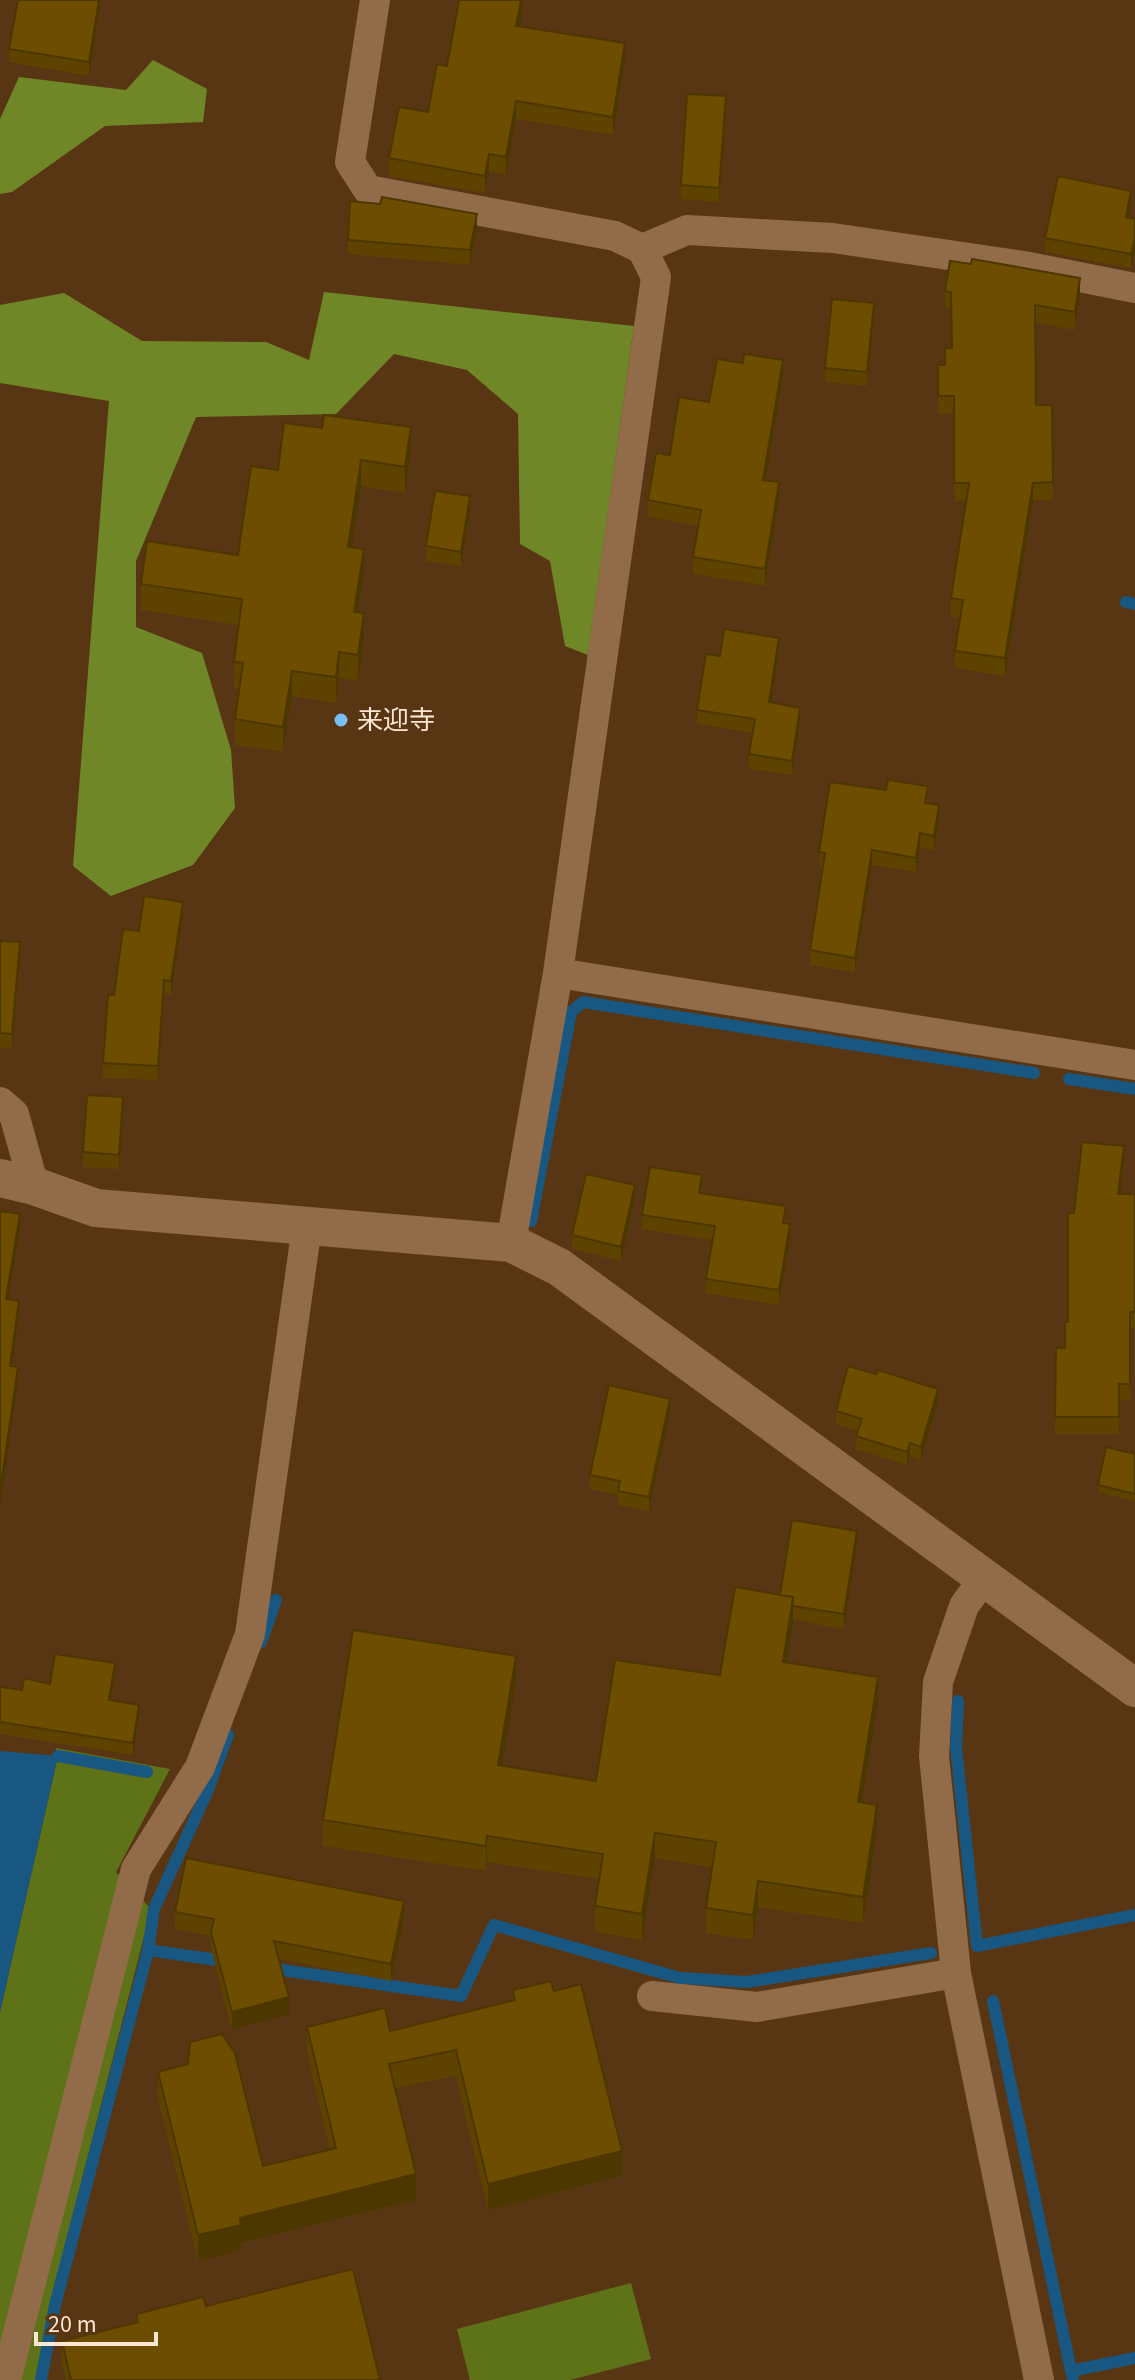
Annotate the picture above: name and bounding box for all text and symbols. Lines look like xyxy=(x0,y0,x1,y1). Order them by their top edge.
place label: 来迎寺 xyxy=(357,702,435,739)
marker: 来迎寺 xyxy=(332,711,350,729)
scale bar xyxy=(36,2296,156,2346)
text: 20 m xyxy=(48,2307,97,2342)

